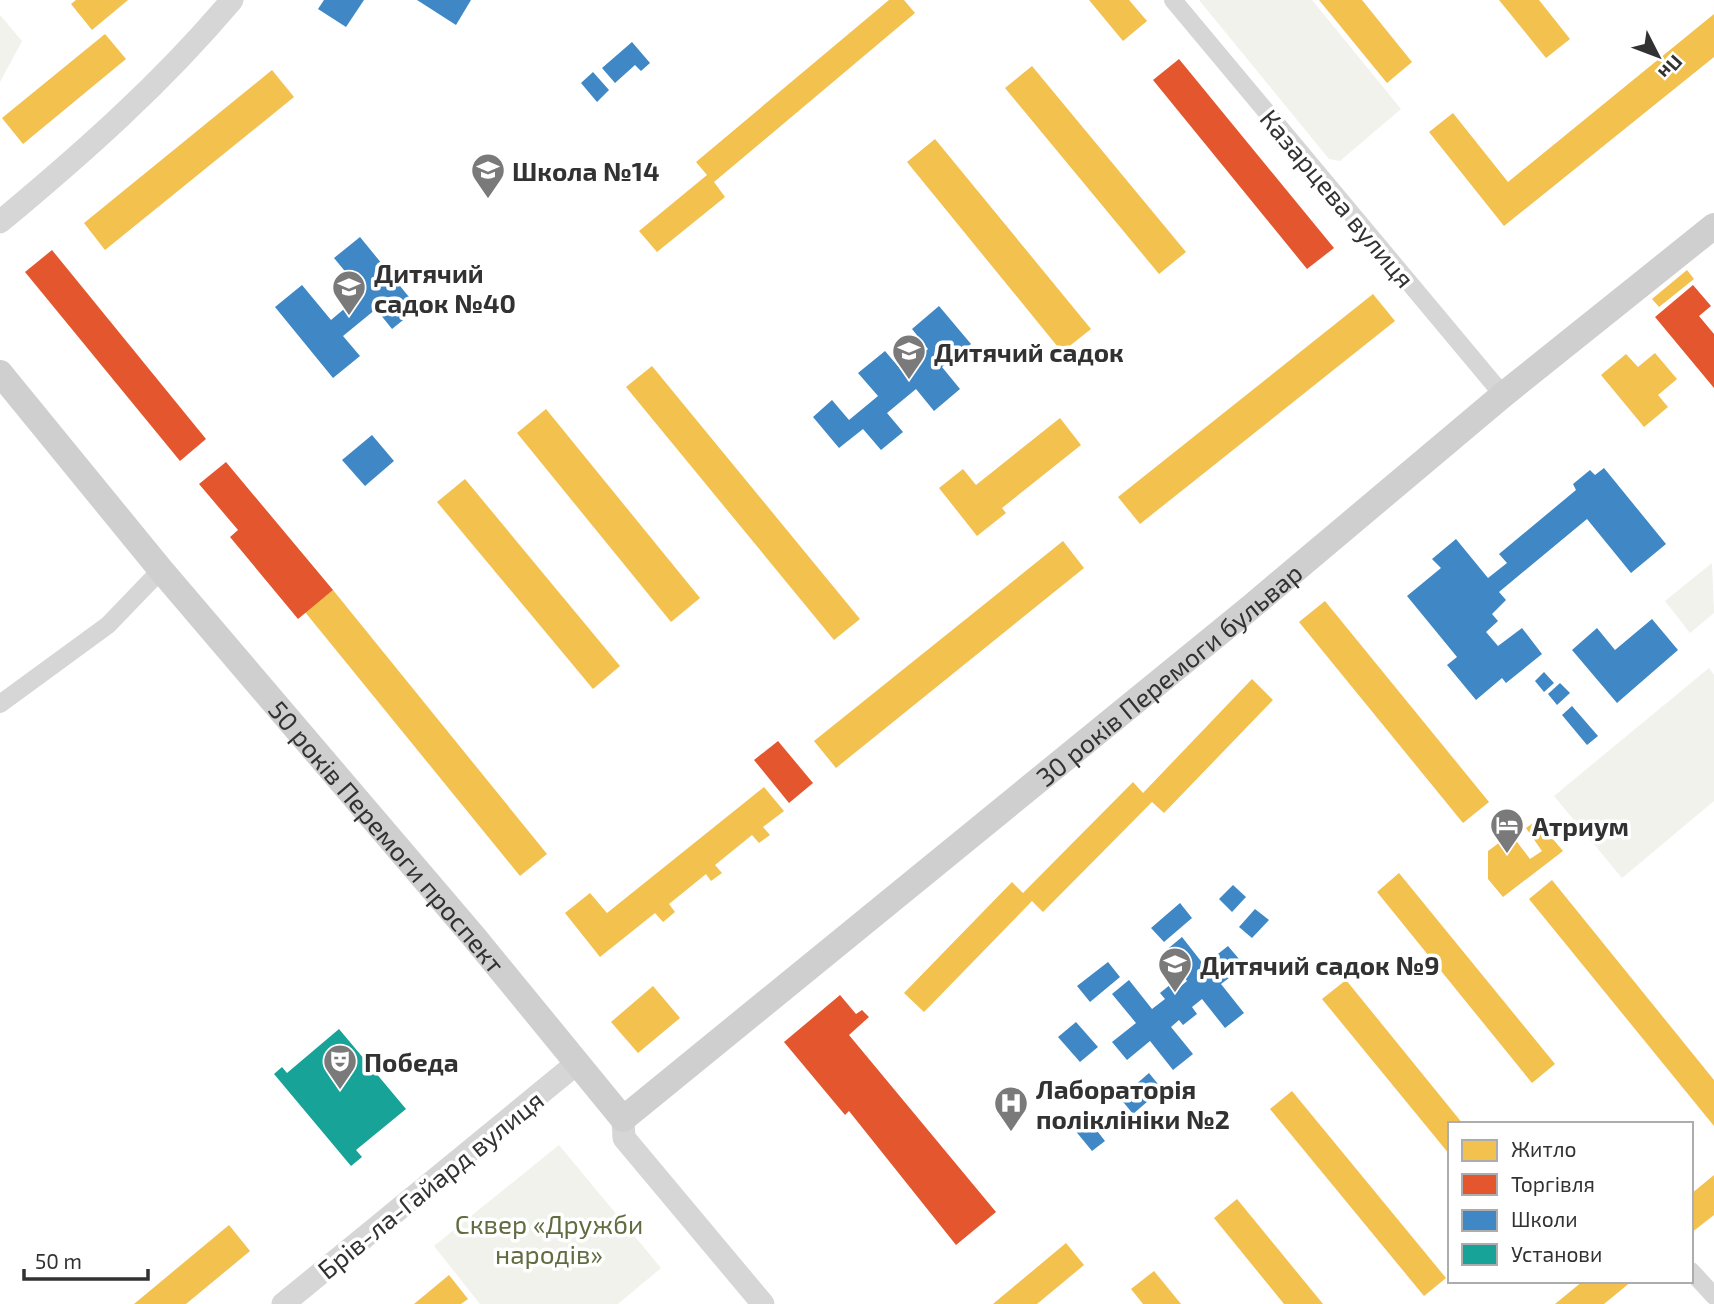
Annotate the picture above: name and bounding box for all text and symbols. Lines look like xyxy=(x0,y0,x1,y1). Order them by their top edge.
north arrow xyxy=(1623,21,1693,91)
text: Пн xyxy=(1654,51,1688,85)
street label: Казарцева вулиця xyxy=(1254,103,1422,294)
school or university icon: Школа №14 xyxy=(469,151,507,200)
place label: Школа №14 xyxy=(512,155,660,186)
place label: Дитячий садок №40 xyxy=(374,257,516,318)
school or university icon: Дитячий садок №40 xyxy=(330,268,368,317)
school or university icon: Дитячий садок xyxy=(890,332,928,381)
place label: Дитячий садок xyxy=(934,336,1124,367)
street label: 30 років Перемоги бульвар xyxy=(1029,556,1308,792)
street label: 50 років Перемоги проспект xyxy=(263,694,512,979)
hotel icon: Атриум xyxy=(1488,806,1526,855)
place label: Атриум xyxy=(1532,810,1629,841)
school or university icon: Дитячий садок №9 xyxy=(1156,945,1194,994)
place label: Дитячий садок №9 xyxy=(1200,949,1440,980)
theatre icon: Победа xyxy=(321,1042,359,1091)
place label: Победа xyxy=(364,1046,459,1077)
place label: Лабораторія поліклініки №2 xyxy=(1036,1073,1230,1134)
street label: Брів-ла-Гайард вулиця xyxy=(311,1083,550,1285)
hospital icon: Лабораторія поліклініки №2 xyxy=(992,1084,1030,1133)
legend xyxy=(1448,1122,1693,1283)
text: Житло xyxy=(1511,1136,1576,1161)
text: Торгівля xyxy=(1511,1171,1595,1196)
text: Школи xyxy=(1511,1206,1578,1231)
park label: Сквер «Дружби народів» xyxy=(455,1208,643,1269)
scale bar xyxy=(24,1238,149,1282)
text: Установи xyxy=(1511,1241,1602,1266)
text: 50 m xyxy=(35,1248,82,1273)

